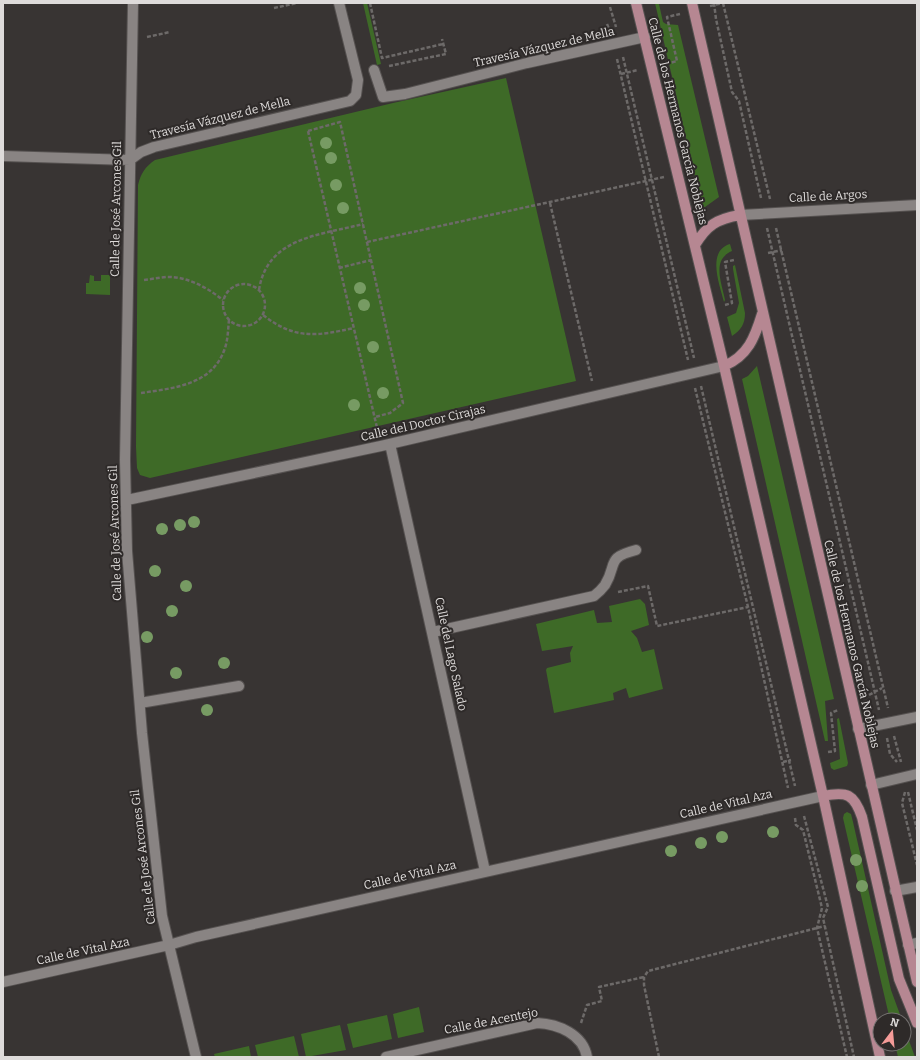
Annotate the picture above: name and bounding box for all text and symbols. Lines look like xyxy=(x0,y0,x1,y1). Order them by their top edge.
street label: Calle de los Hermanos García Noblejas xyxy=(645,16,711,226)
street label: Travesía Vázquez de Mella xyxy=(472,24,616,70)
street label: Travesía Vázquez de Mella xyxy=(148,94,292,142)
street label: Calle de José Arcones Gil xyxy=(108,140,124,277)
street label: Calle de Argos xyxy=(788,187,868,205)
street label: Calle del Doctor Cirajas xyxy=(359,402,487,444)
street label: Calle de José Arcones Gil xyxy=(106,464,124,601)
street label: Calle de los Hermanos García Noblejas xyxy=(821,538,883,750)
street label: Calle del Lago Salado xyxy=(432,596,470,712)
street label: Calle de Vital Aza xyxy=(678,786,774,821)
street label: Calle de José Arcones Gil xyxy=(128,788,158,925)
street label: Calle de Vital Aza xyxy=(362,857,458,892)
street label: Calle de Vital Aza xyxy=(35,934,131,968)
street label: Calle de Acentejo xyxy=(443,1005,539,1037)
north arrow xyxy=(872,1012,912,1052)
text: N xyxy=(889,1015,901,1030)

